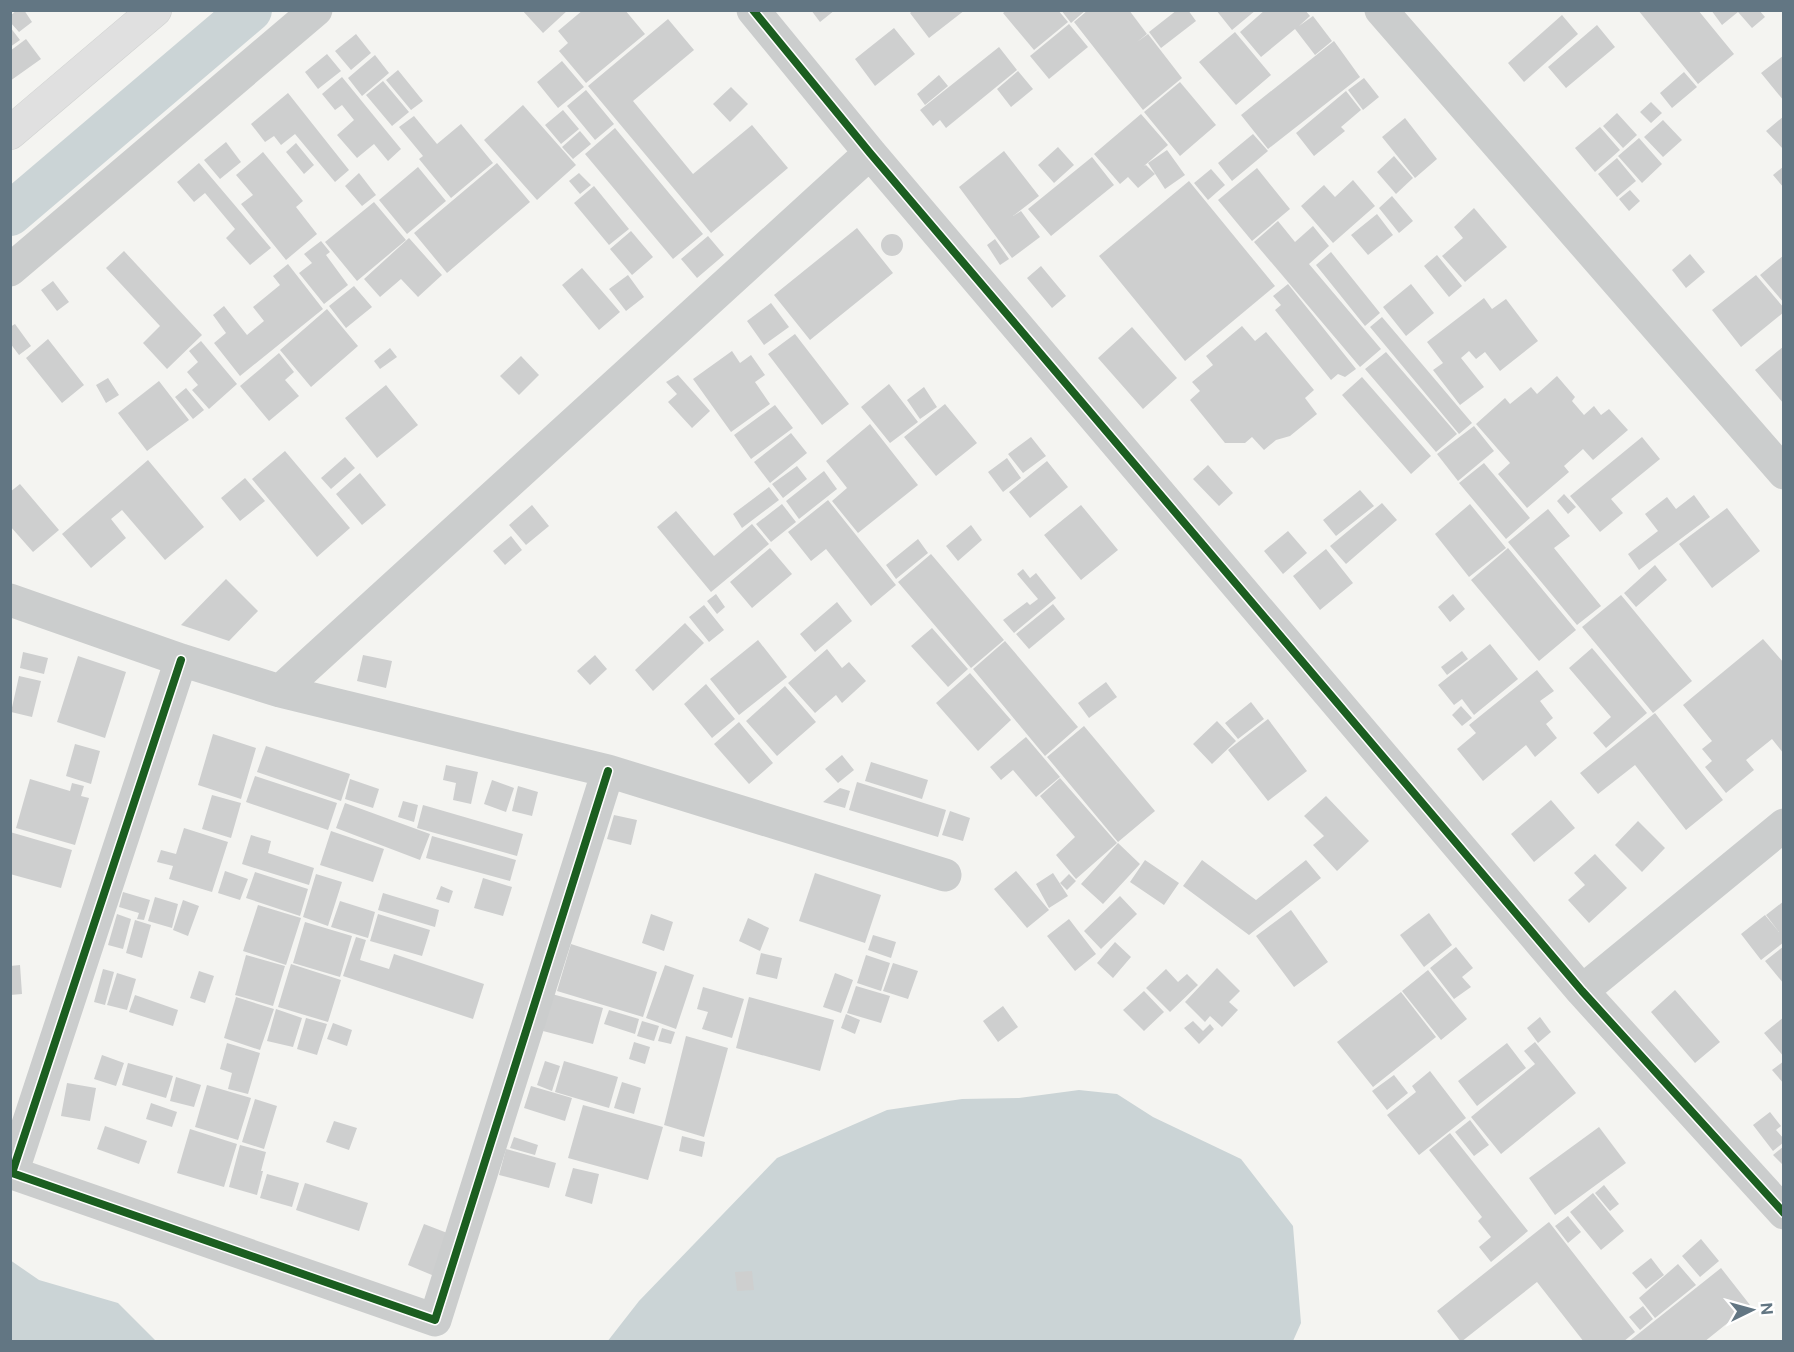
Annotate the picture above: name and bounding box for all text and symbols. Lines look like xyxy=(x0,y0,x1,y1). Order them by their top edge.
north arrow xyxy=(1722,1280,1782,1340)
text: N xyxy=(1756,1302,1776,1316)

